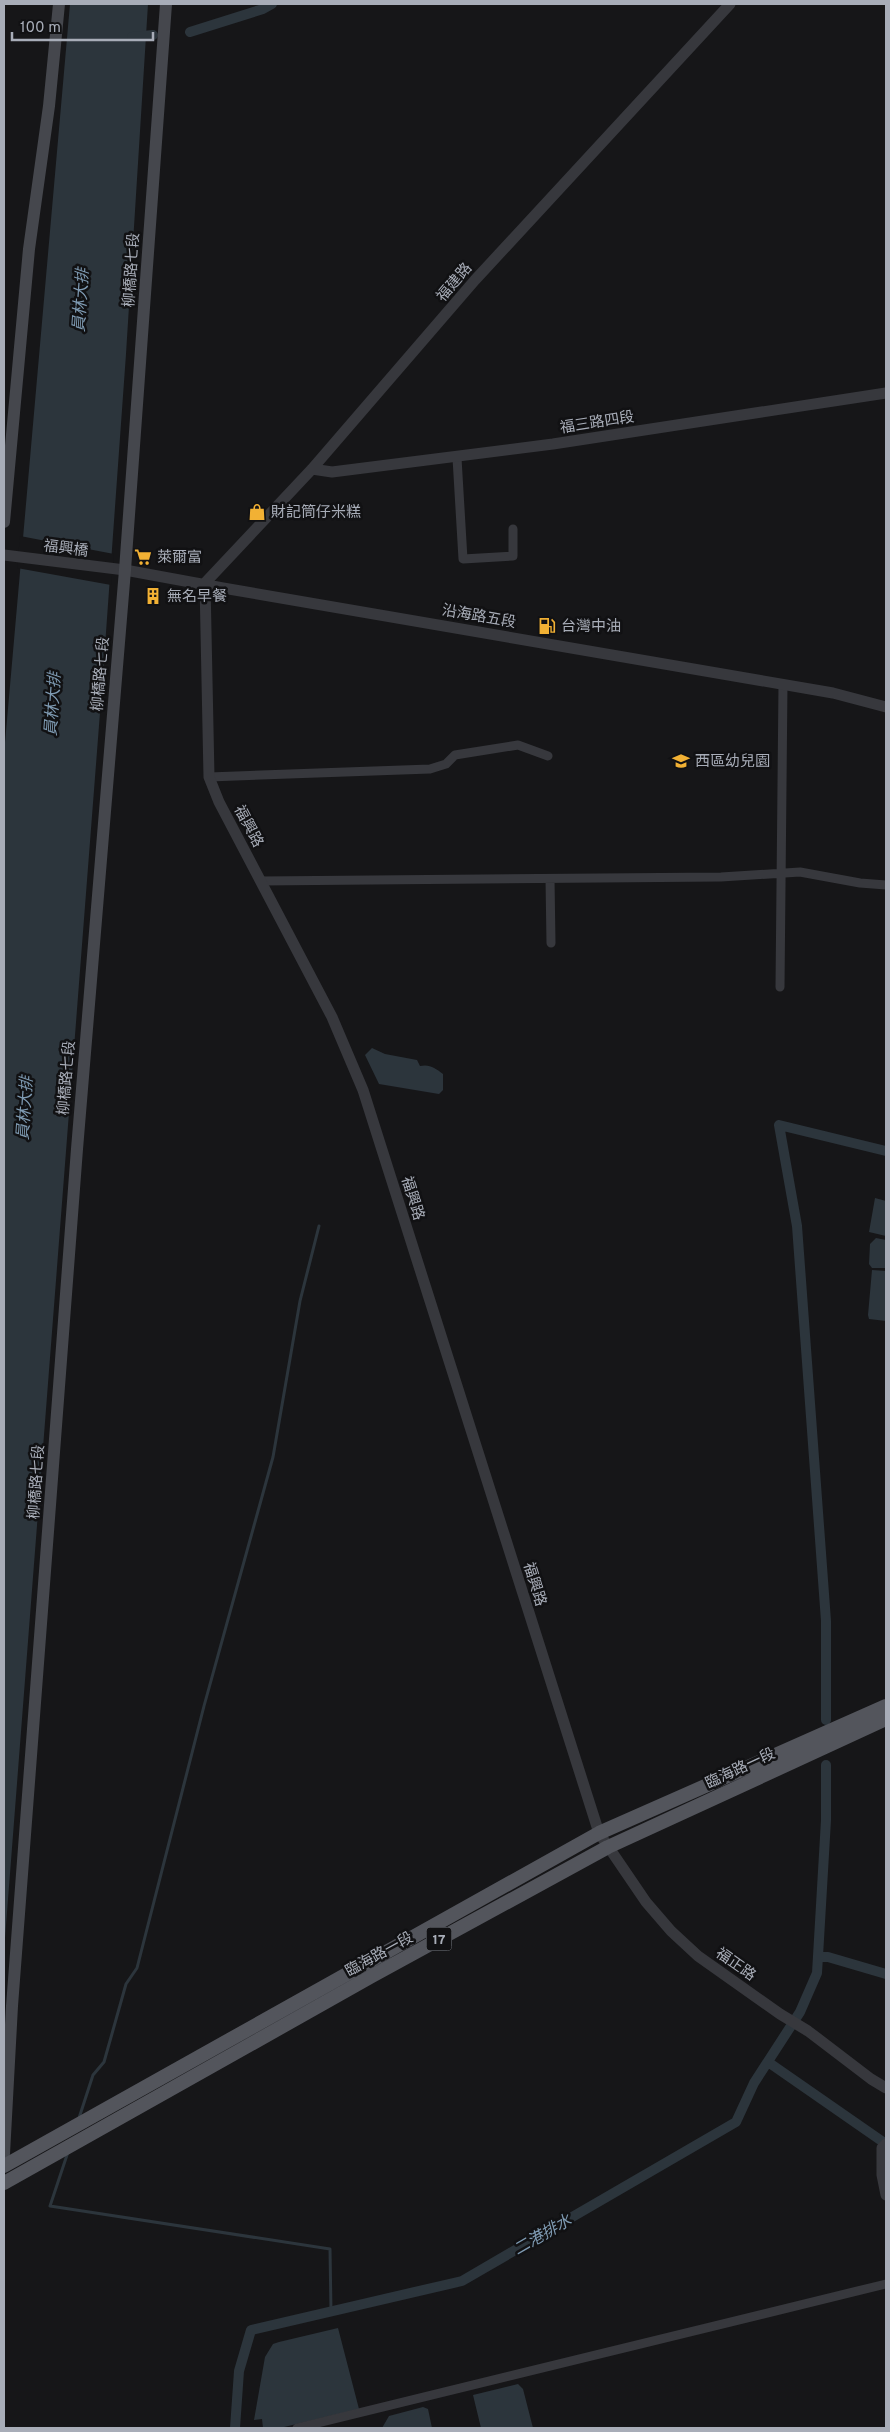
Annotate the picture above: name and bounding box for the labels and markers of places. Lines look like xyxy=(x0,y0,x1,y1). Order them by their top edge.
shop icon: 財記筒仔米糕 xyxy=(247,502,267,522)
place label: 財記筒仔米糕 xyxy=(271,503,361,523)
supermarket icon: 萊爾富 xyxy=(133,547,153,567)
place label: 萊爾富 xyxy=(157,549,202,568)
building icon: 無名早餐 xyxy=(143,586,163,606)
place label: 無名早餐 xyxy=(167,588,227,607)
fuel station icon: 台灣中油 xyxy=(537,616,557,636)
place label: 台灣中油 xyxy=(561,618,621,637)
school or university icon: 西區幼兒園 xyxy=(671,751,691,771)
place label: 西區幼兒園 xyxy=(695,753,770,772)

